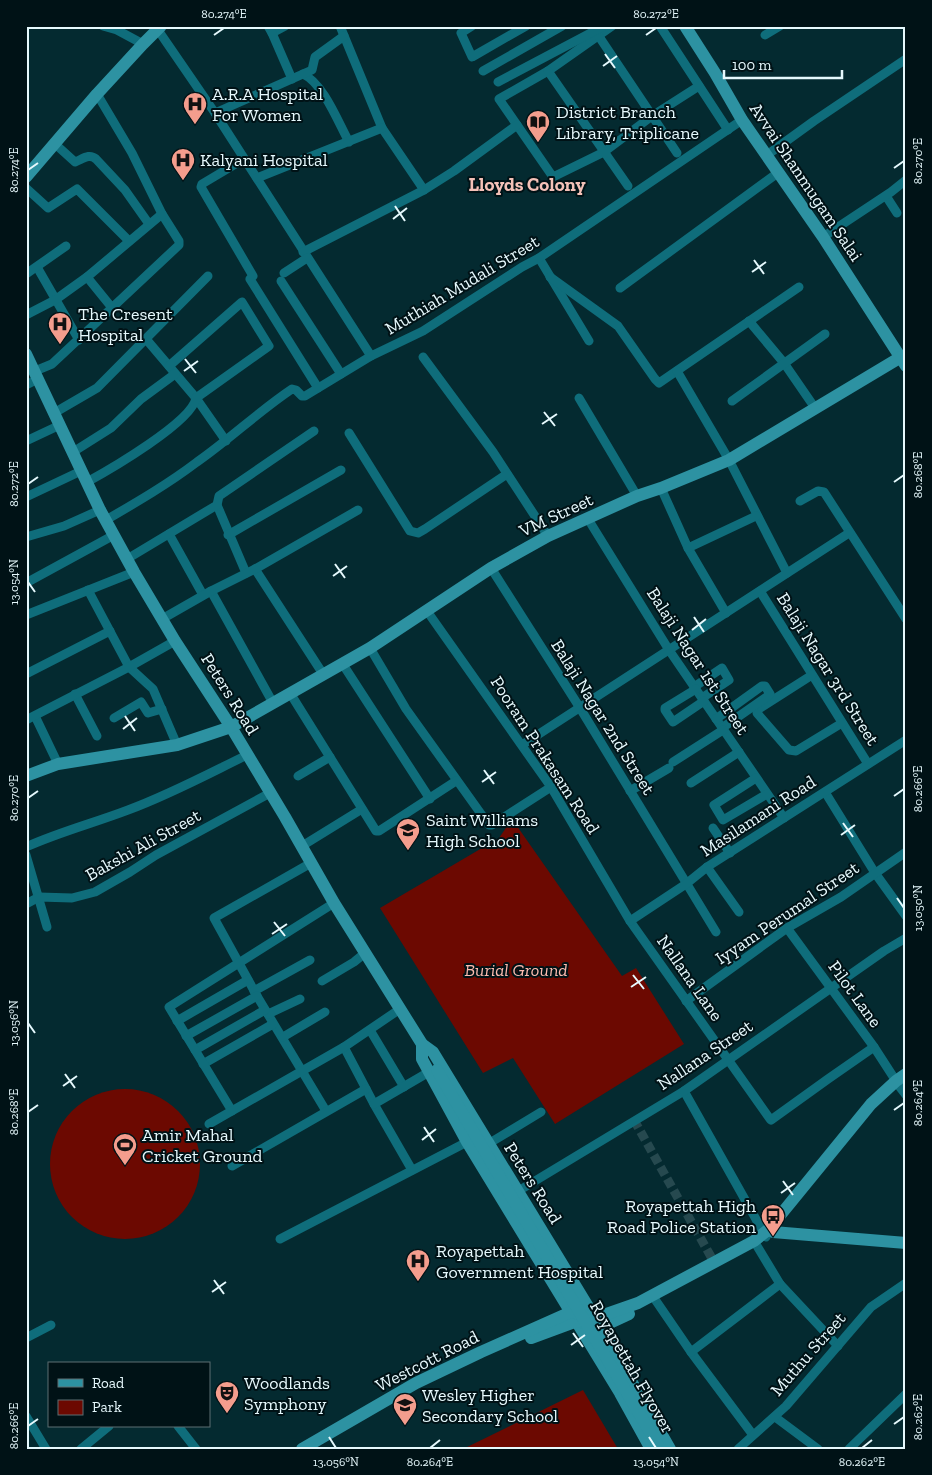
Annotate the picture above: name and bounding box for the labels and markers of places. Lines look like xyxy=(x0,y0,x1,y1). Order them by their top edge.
place label: A.R.A Hospital For Women xyxy=(212,83,323,126)
hospital icon: A.R.A Hospital For Women xyxy=(182,91,208,125)
place label: District Branch Library, Triplicane xyxy=(556,101,699,144)
library icon: District Branch Library, Triplicane xyxy=(525,109,551,143)
hospital icon: Kalyani Hospital xyxy=(170,147,196,181)
place label: Kalyani Hospital xyxy=(200,149,328,171)
place label: The Cresent Hospital xyxy=(78,303,173,346)
hospital icon: The Cresent Hospital xyxy=(47,311,73,345)
place label: Saint Williams High School xyxy=(426,809,538,852)
school or university icon: Saint Williams High School xyxy=(395,817,421,851)
place label: Amir Mahal Cricket Ground xyxy=(142,1124,262,1167)
sports icon: Amir Mahal Cricket Ground xyxy=(112,1132,138,1166)
place label: Royapettah High Road Police Station xyxy=(607,1195,757,1238)
bus stop icon: Royapettah High Road Police Station xyxy=(760,1203,786,1237)
place label: Royapettah Government Hospital xyxy=(436,1240,603,1283)
hospital icon: Royapettah Government Hospital xyxy=(405,1248,431,1282)
place label: Woodlands Symphony xyxy=(244,1372,330,1415)
theatre icon: Woodlands Symphony xyxy=(214,1380,240,1414)
place label: Wesley Higher Secondary School xyxy=(422,1384,558,1427)
school or university icon: Wesley Higher Secondary School xyxy=(392,1392,418,1426)

